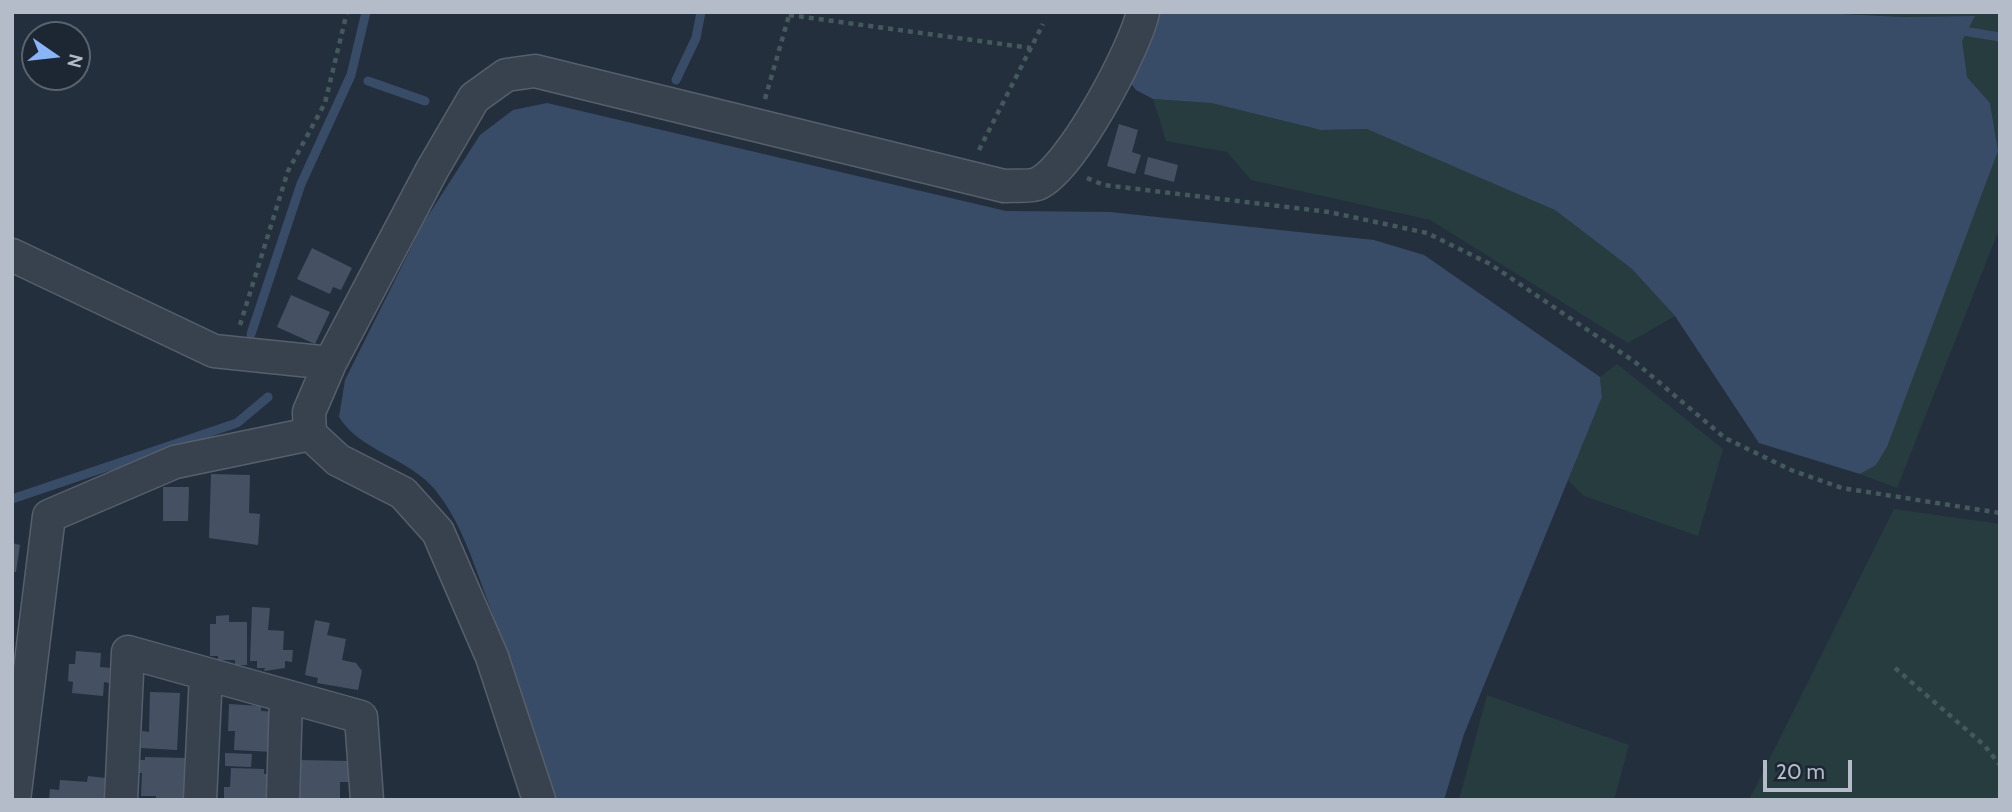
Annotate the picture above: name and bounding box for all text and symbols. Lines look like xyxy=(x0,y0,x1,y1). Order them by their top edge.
north arrow xyxy=(21,21,91,91)
text: N xyxy=(62,51,88,70)
scale bar xyxy=(1767,746,1856,790)
text: 20 m xyxy=(1776,759,1825,784)

